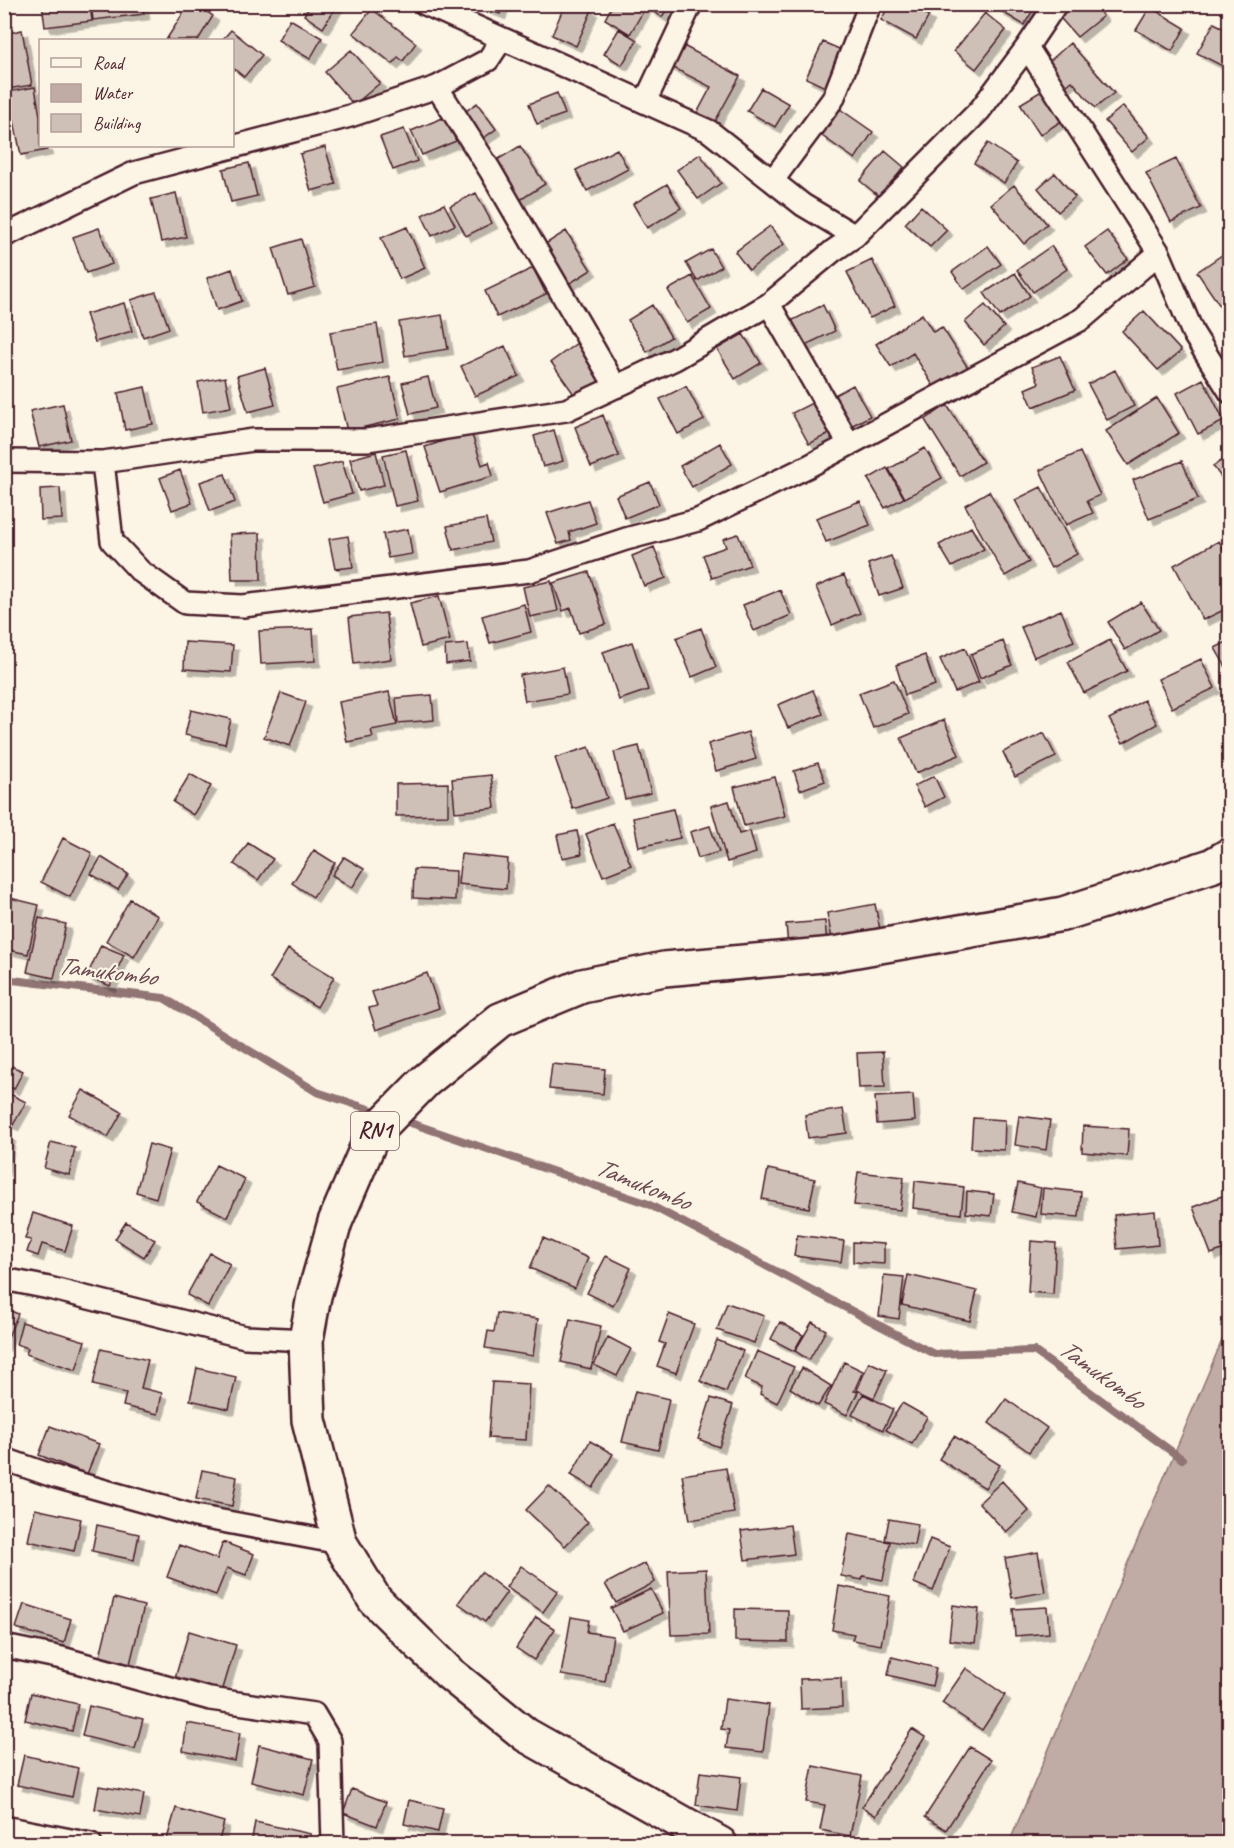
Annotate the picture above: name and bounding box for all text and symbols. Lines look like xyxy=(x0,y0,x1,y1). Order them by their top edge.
legend xyxy=(39,39,234,147)
text: Road xyxy=(93,52,126,74)
text: Water xyxy=(93,82,134,104)
text: Building xyxy=(93,112,142,134)
water label: Tamukombo xyxy=(56,949,162,994)
road number: RN1 xyxy=(351,1112,399,1150)
water label: Tamukombo xyxy=(591,1150,699,1219)
water label: Tamukombo xyxy=(1052,1332,1155,1419)

